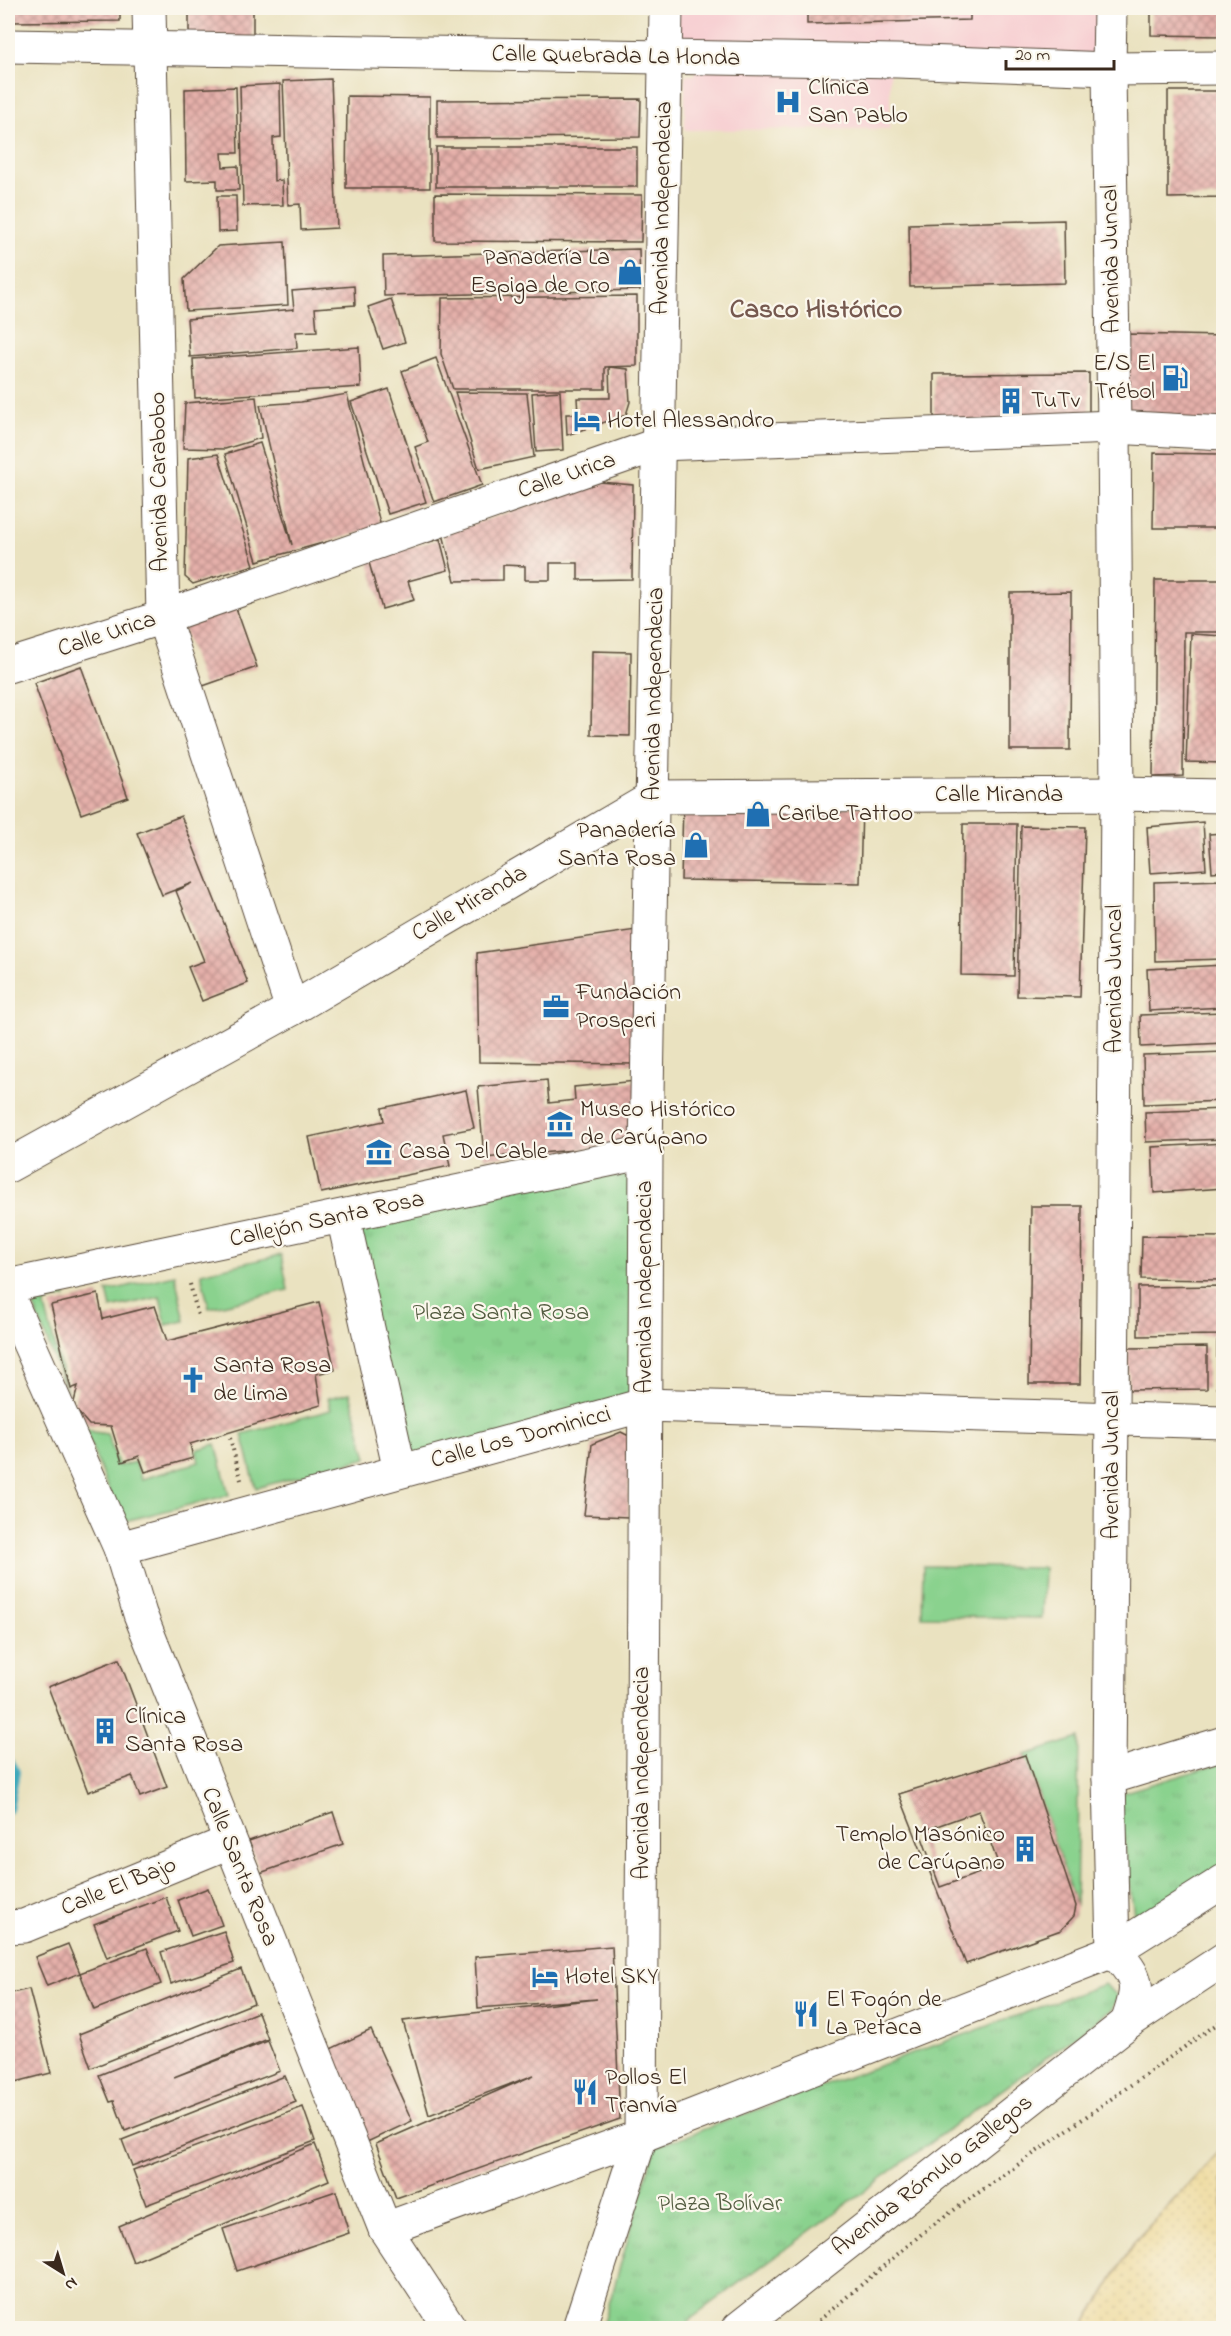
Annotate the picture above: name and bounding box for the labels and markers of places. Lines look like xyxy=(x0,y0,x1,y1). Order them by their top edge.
place label: Clínica San Pablo xyxy=(808,71,908,134)
hospital icon: Clínica San Pablo xyxy=(773,87,803,117)
place label: Panadería La Espiga de Oro xyxy=(470,241,610,304)
shop icon: Panadería La Espiga de Oro xyxy=(615,257,645,287)
place label: E/S El Trébol xyxy=(1093,347,1155,410)
fuel station icon: E/S El Trébol xyxy=(1160,363,1190,393)
place label: TuTv xyxy=(1031,384,1081,419)
building icon: TuTv xyxy=(996,386,1026,416)
place label: Hotel Alessandro xyxy=(607,404,774,439)
hotel icon: Hotel Alessandro xyxy=(572,406,602,436)
place label: Caribe Tattoo xyxy=(778,797,913,832)
shop icon: Caribe Tattoo xyxy=(743,799,773,829)
place label: Panadería Santa Rosa xyxy=(558,814,676,877)
shop icon: Panadería Santa Rosa xyxy=(681,830,711,860)
place label: Fundación Prosperi xyxy=(575,976,681,1039)
office icon: Fundación Prosperi xyxy=(541,992,571,1022)
place label: Museo Histórico de Carúpano xyxy=(580,1093,736,1156)
museum icon: Museo Histórico de Carúpano xyxy=(545,1109,575,1139)
place label: Casa Del Cable xyxy=(399,1135,548,1170)
museum icon: Casa Del Cable xyxy=(364,1137,394,1167)
place label: Santa Rosa de Lima xyxy=(213,1349,331,1412)
church icon: Santa Rosa de Lima xyxy=(178,1365,208,1395)
place label: Clínica Santa Rosa xyxy=(125,1700,243,1763)
building icon: Clínica Santa Rosa xyxy=(90,1716,120,1746)
place label: Templo Masónico de Carúpano xyxy=(836,1818,1005,1881)
building icon: Templo Masónico de Carúpano xyxy=(1010,1834,1040,1864)
place label: Hotel SKY xyxy=(565,1960,658,1995)
hotel icon: Hotel SKY xyxy=(530,1962,560,1992)
place label: El Fogón de La Petaca xyxy=(826,1983,942,2046)
restaurant icon: El Fogón de La Petaca xyxy=(791,1999,821,2029)
place label: Pollos El Tranvía xyxy=(605,2061,687,2124)
restaurant icon: Pollos El Tranvía xyxy=(570,2077,600,2107)

